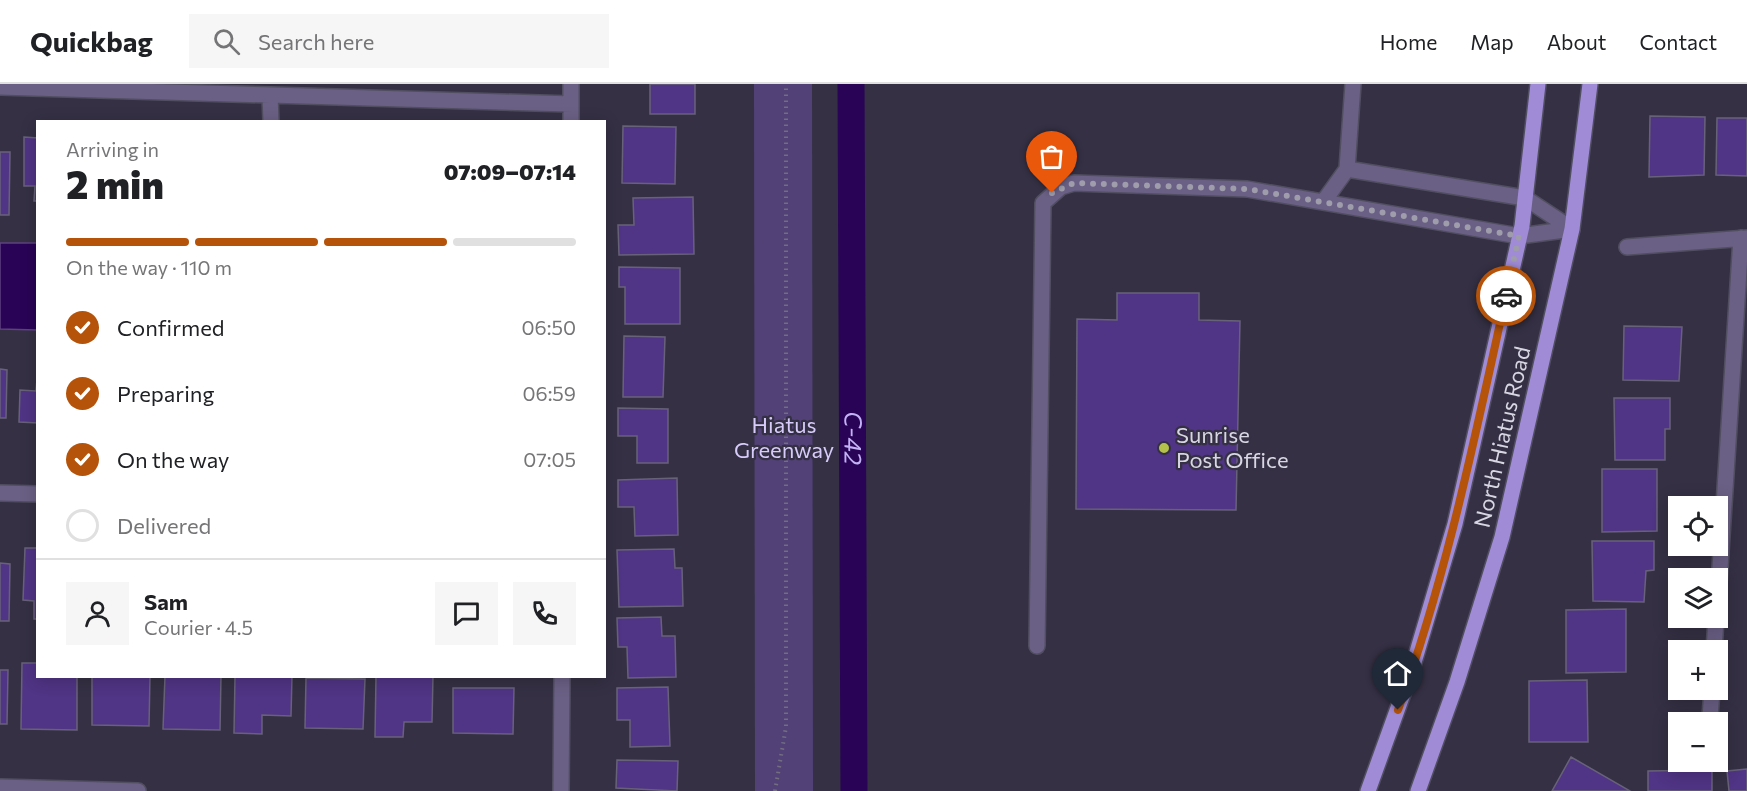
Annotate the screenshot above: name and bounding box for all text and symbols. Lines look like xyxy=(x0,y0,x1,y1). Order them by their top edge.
search box xyxy=(189,14,609,68)
text: Quickbag xyxy=(30,24,153,58)
icon: search xyxy=(210,25,243,58)
text: Search here xyxy=(258,28,374,55)
text: Home xyxy=(1380,29,1437,54)
text: Map xyxy=(1470,29,1514,54)
text: About xyxy=(1547,29,1606,54)
text: Contact xyxy=(1639,29,1717,54)
pin xyxy=(1026,131,1077,193)
text: Arriving in xyxy=(66,137,159,161)
icon: bag xyxy=(1035,140,1068,173)
text: 07:09–07:14 xyxy=(444,158,576,185)
text: 2 min xyxy=(66,159,164,207)
text: On the way · 110 m xyxy=(66,255,232,279)
courier xyxy=(1476,266,1536,326)
icon: car xyxy=(1490,280,1523,313)
icon: check xyxy=(66,311,99,344)
text: Confirmed xyxy=(117,314,224,341)
text: 06:50 xyxy=(522,315,576,339)
street label: North Hiatus Road xyxy=(1468,344,1535,530)
icon: check xyxy=(66,377,99,410)
text: Preparing xyxy=(117,380,214,407)
text: 06:59 xyxy=(522,381,576,405)
park label: Hiatus Greenway xyxy=(734,411,834,463)
water label: C-42 xyxy=(839,411,869,466)
place label: Sunrise Post Office xyxy=(1176,421,1289,473)
marker: Sunrise Post Office xyxy=(1157,441,1171,455)
icon: check xyxy=(66,443,99,476)
text: On the way xyxy=(117,446,229,473)
text: 07:05 xyxy=(523,447,576,471)
map controls xyxy=(1668,496,1728,772)
button: locate xyxy=(1668,496,1728,556)
text: Delivered xyxy=(117,512,211,539)
button: layers xyxy=(1668,568,1728,628)
button: person xyxy=(66,582,129,645)
button: chat xyxy=(435,582,498,645)
button: phone xyxy=(513,582,576,645)
text: Sam xyxy=(144,588,188,615)
text: Courier · 4.5 xyxy=(144,615,253,639)
button: + xyxy=(1668,640,1728,700)
pin xyxy=(1372,648,1423,710)
icon: home xyxy=(1381,657,1414,690)
button: − xyxy=(1668,712,1728,772)

